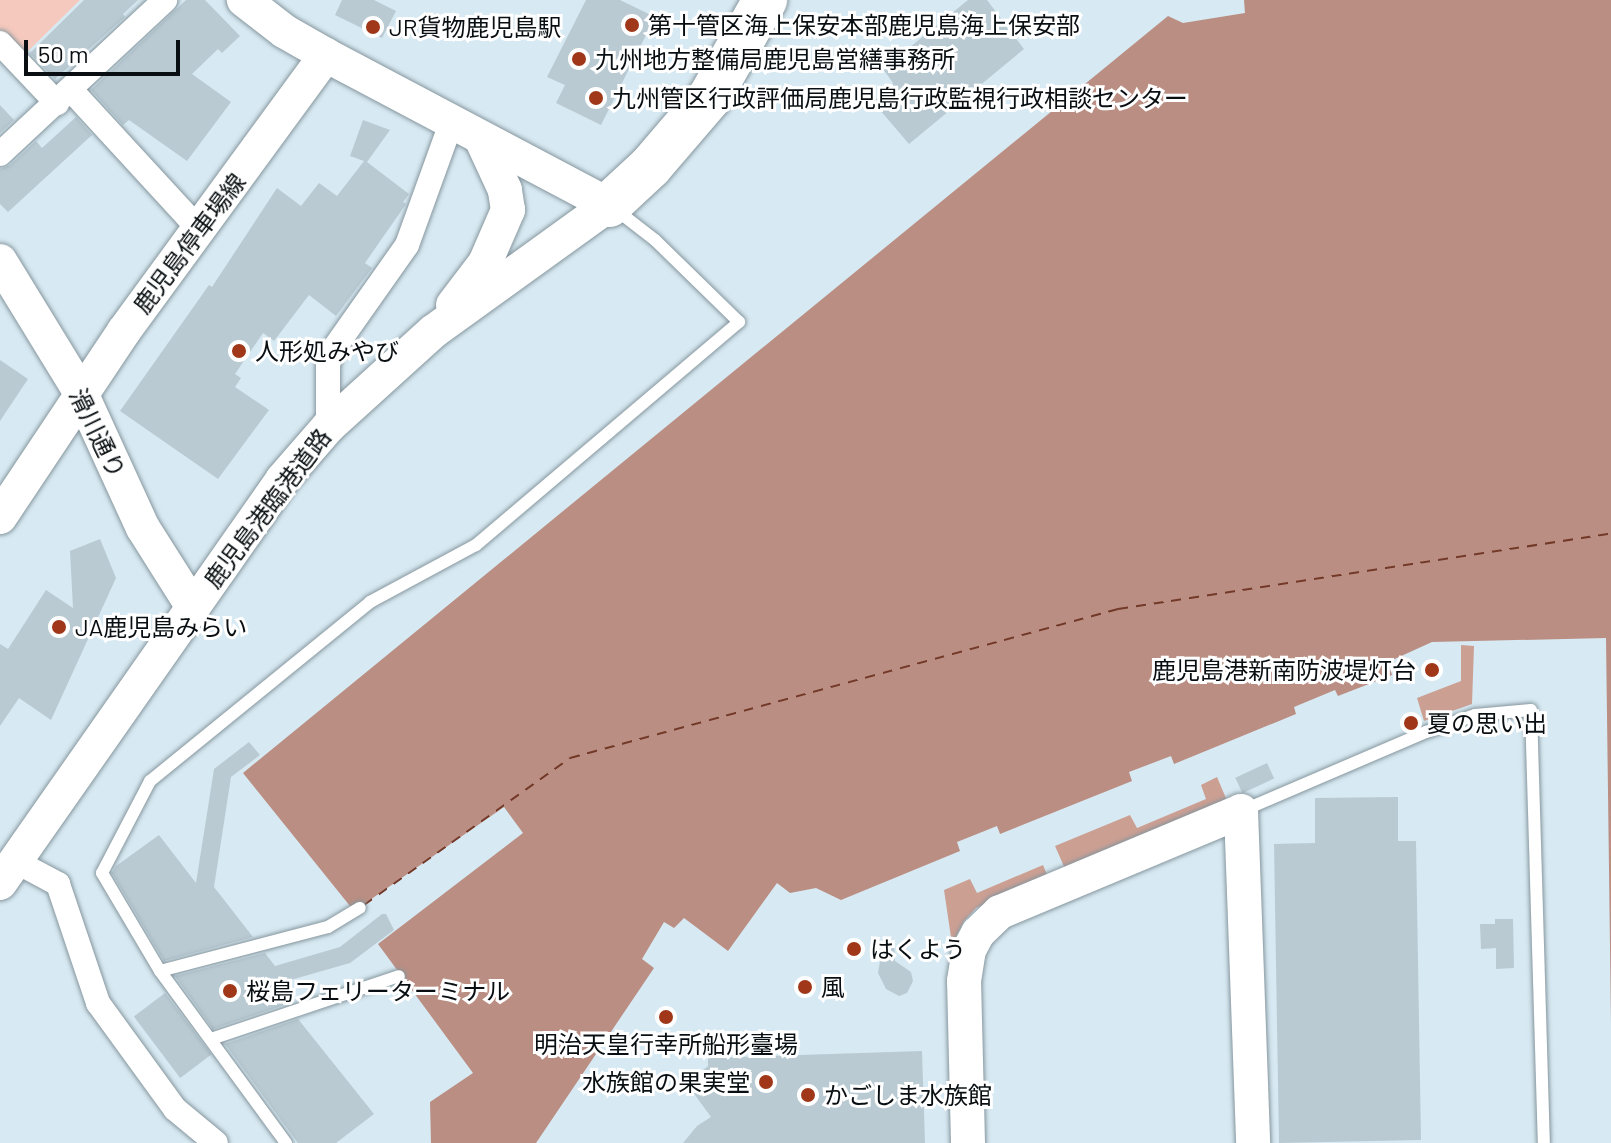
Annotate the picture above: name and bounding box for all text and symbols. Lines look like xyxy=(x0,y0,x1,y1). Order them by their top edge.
place label: 第十管区海上保安本部鹿児島海上保安部 xyxy=(648,11,1080,39)
place label: JR貨物鹿児島駅 xyxy=(389,13,562,41)
marker: 第十管区海上保安本部鹿児島海上保安部 xyxy=(623,16,641,34)
marker: JR貨物鹿児島駅 xyxy=(364,18,382,36)
scale bar xyxy=(28,24,184,74)
text: 50 m xyxy=(38,39,89,68)
place label: 九州地方整備局鹿児島営繕事務所 xyxy=(595,45,955,73)
marker: 九州地方整備局鹿児島営繕事務所 xyxy=(570,50,588,68)
place label: 九州管区行政評価局鹿児島行政監視行政相談センター xyxy=(612,84,1188,112)
marker: 九州管区行政評価局鹿児島行政監視行政相談センター xyxy=(587,89,605,107)
street label: 鹿児島停車場線 xyxy=(127,167,251,319)
place label: 人形処みやび xyxy=(255,337,399,365)
marker: 人形処みやび xyxy=(230,342,248,360)
street label: 滑川通り xyxy=(64,384,132,482)
street label: 鹿児島港臨港道路 xyxy=(198,423,336,593)
place label: JA鹿児島みらい xyxy=(75,613,247,641)
marker: JA鹿児島みらい xyxy=(50,618,68,636)
place label: 鹿児島港新南防波堤灯台 xyxy=(1152,656,1416,684)
marker: 鹿児島港新南防波堤灯台 xyxy=(1423,661,1441,679)
place label: 夏の思い出 xyxy=(1427,709,1547,737)
marker: 夏の思い出 xyxy=(1402,714,1420,732)
place label: はくよう xyxy=(870,935,966,963)
marker: はくよう xyxy=(845,940,863,958)
place label: 風 xyxy=(821,973,845,1001)
place label: 桜島フェリーターミナル xyxy=(246,977,510,1005)
marker: 風 xyxy=(796,978,814,996)
marker: 桜島フェリーターミナル xyxy=(221,982,239,1000)
marker: 明治天皇行幸所船形臺場 xyxy=(657,1008,675,1026)
place label: 明治天皇行幸所船形臺場 xyxy=(534,1030,798,1058)
place label: 水族館の果実堂 xyxy=(582,1068,750,1096)
marker: 水族館の果実堂 xyxy=(757,1073,775,1091)
place label: かごしま水族館 xyxy=(824,1081,992,1109)
marker: かごしま水族館 xyxy=(799,1086,817,1104)

